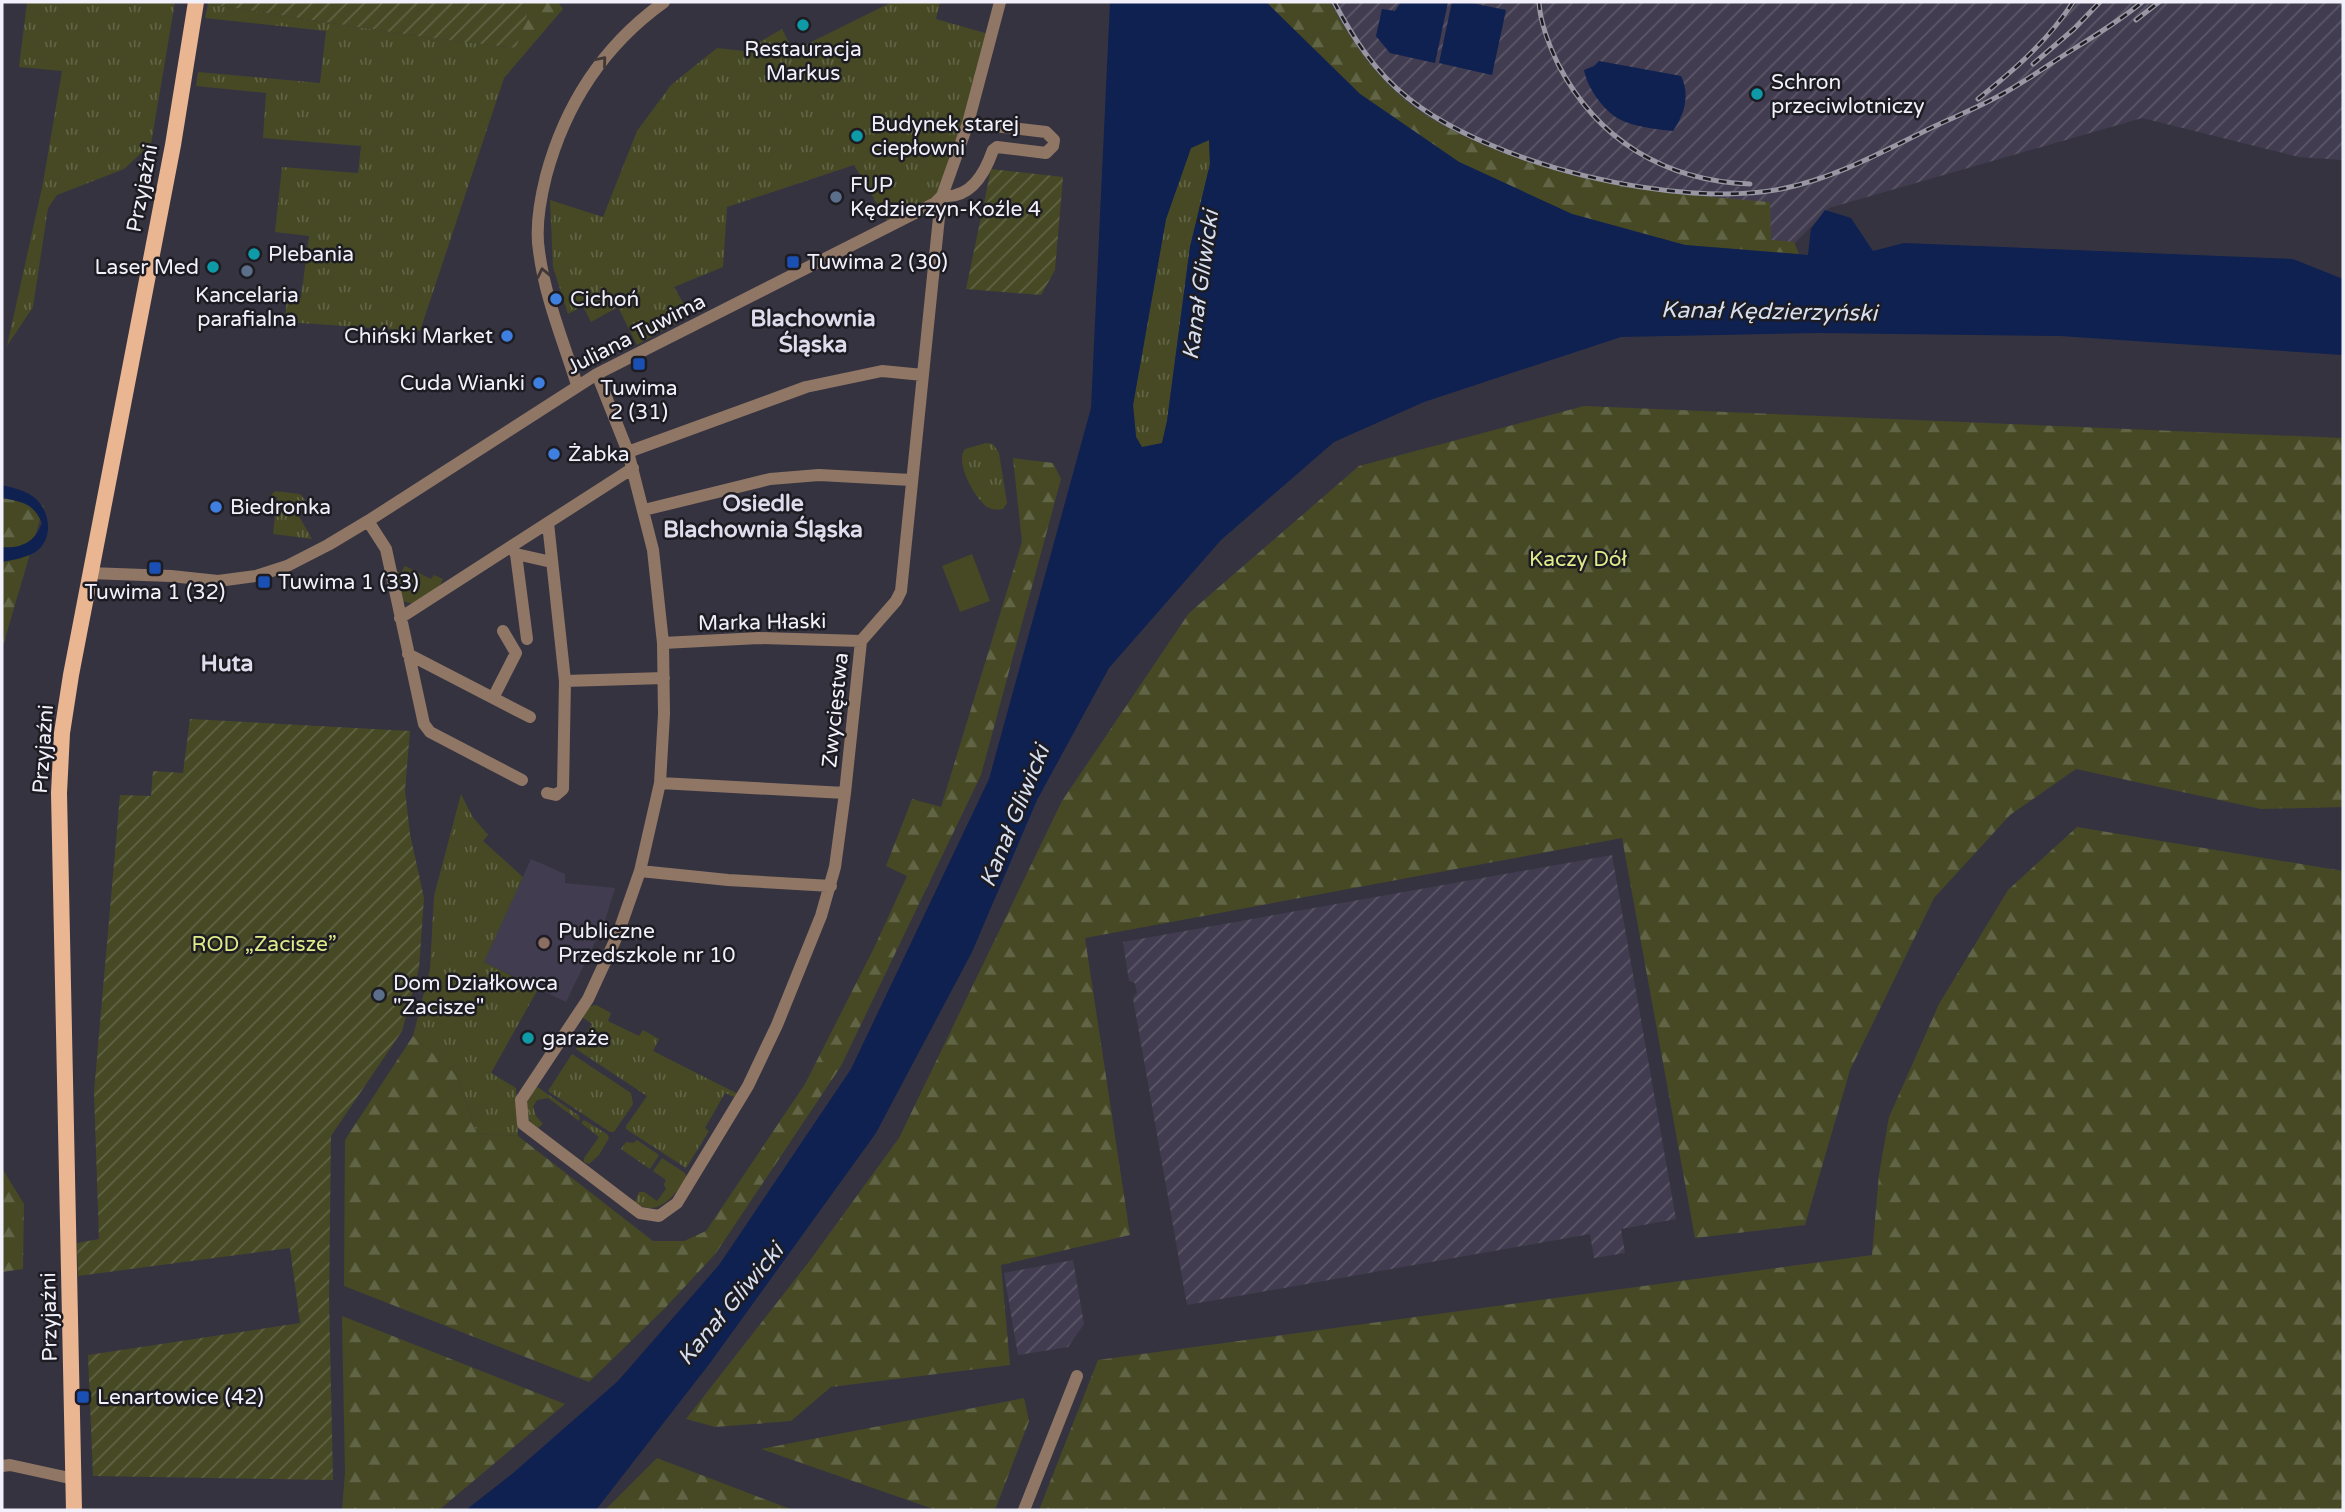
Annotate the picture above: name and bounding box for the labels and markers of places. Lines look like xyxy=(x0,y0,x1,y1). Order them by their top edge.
marker: Restauracja Markus xyxy=(795,17,811,33)
place label: Restauracja Markus xyxy=(744,37,862,86)
place label: Schron przeciwlotniczy xyxy=(1771,70,1925,119)
marker: Schron przeciwlotniczy xyxy=(1749,86,1765,102)
place label: Budynek starej ciepłowni xyxy=(871,112,1019,161)
marker: Budynek starej ciepłowni xyxy=(849,128,865,144)
place label: FUP Kędzierzyn-Koźle 4 xyxy=(850,173,1041,222)
marker: FUP Kędzierzyn-Koźle 4 xyxy=(828,189,844,205)
place label: Plebania xyxy=(268,242,354,267)
marker: Plebania xyxy=(246,246,262,262)
place label: Tuwima 2 (30) xyxy=(807,250,948,275)
marker: Tuwima 2 (30) xyxy=(785,254,801,270)
place label: Laser Med xyxy=(95,255,199,280)
marker: Laser Med xyxy=(205,259,221,275)
marker: Kancelaria parafialna xyxy=(239,263,255,279)
place label: Kancelaria parafialna xyxy=(195,283,299,332)
place label: Cichoń xyxy=(570,287,639,312)
marker: Cichoń xyxy=(548,291,564,307)
place label: Chiński Market xyxy=(344,324,493,349)
marker: Chiński Market xyxy=(499,328,515,344)
marker: Tuwima 2 (31) xyxy=(631,356,647,372)
place label: Cuda Wianki xyxy=(400,371,525,396)
marker: Cuda Wianki xyxy=(531,375,547,391)
place label: Tuwima 2 (31) xyxy=(600,376,678,425)
place label: Żabka xyxy=(568,442,630,467)
marker: Żabka xyxy=(546,446,562,462)
place label: Biedronka xyxy=(230,495,331,520)
marker: Biedronka xyxy=(208,499,224,515)
marker: Tuwima 1 (32) xyxy=(147,560,163,576)
place label: Tuwima 1 (33) xyxy=(278,570,419,595)
marker: Tuwima 1 (33) xyxy=(256,574,272,590)
place label: Tuwima 1 (32) xyxy=(85,580,225,605)
place label: Publiczne Przedszkole nr 10 xyxy=(558,919,735,968)
marker: Publiczne Przedszkole nr 10 xyxy=(536,935,552,951)
place label: Dom Działkowca "Zacisze" xyxy=(393,971,558,1020)
marker: Dom Działkowca "Zacisze" xyxy=(371,987,387,1003)
place label: garaże xyxy=(542,1026,609,1051)
marker: garaże xyxy=(520,1030,536,1046)
place label: Lenartowice (42) xyxy=(97,1385,264,1410)
marker: Lenartowice (42) xyxy=(75,1389,91,1405)

